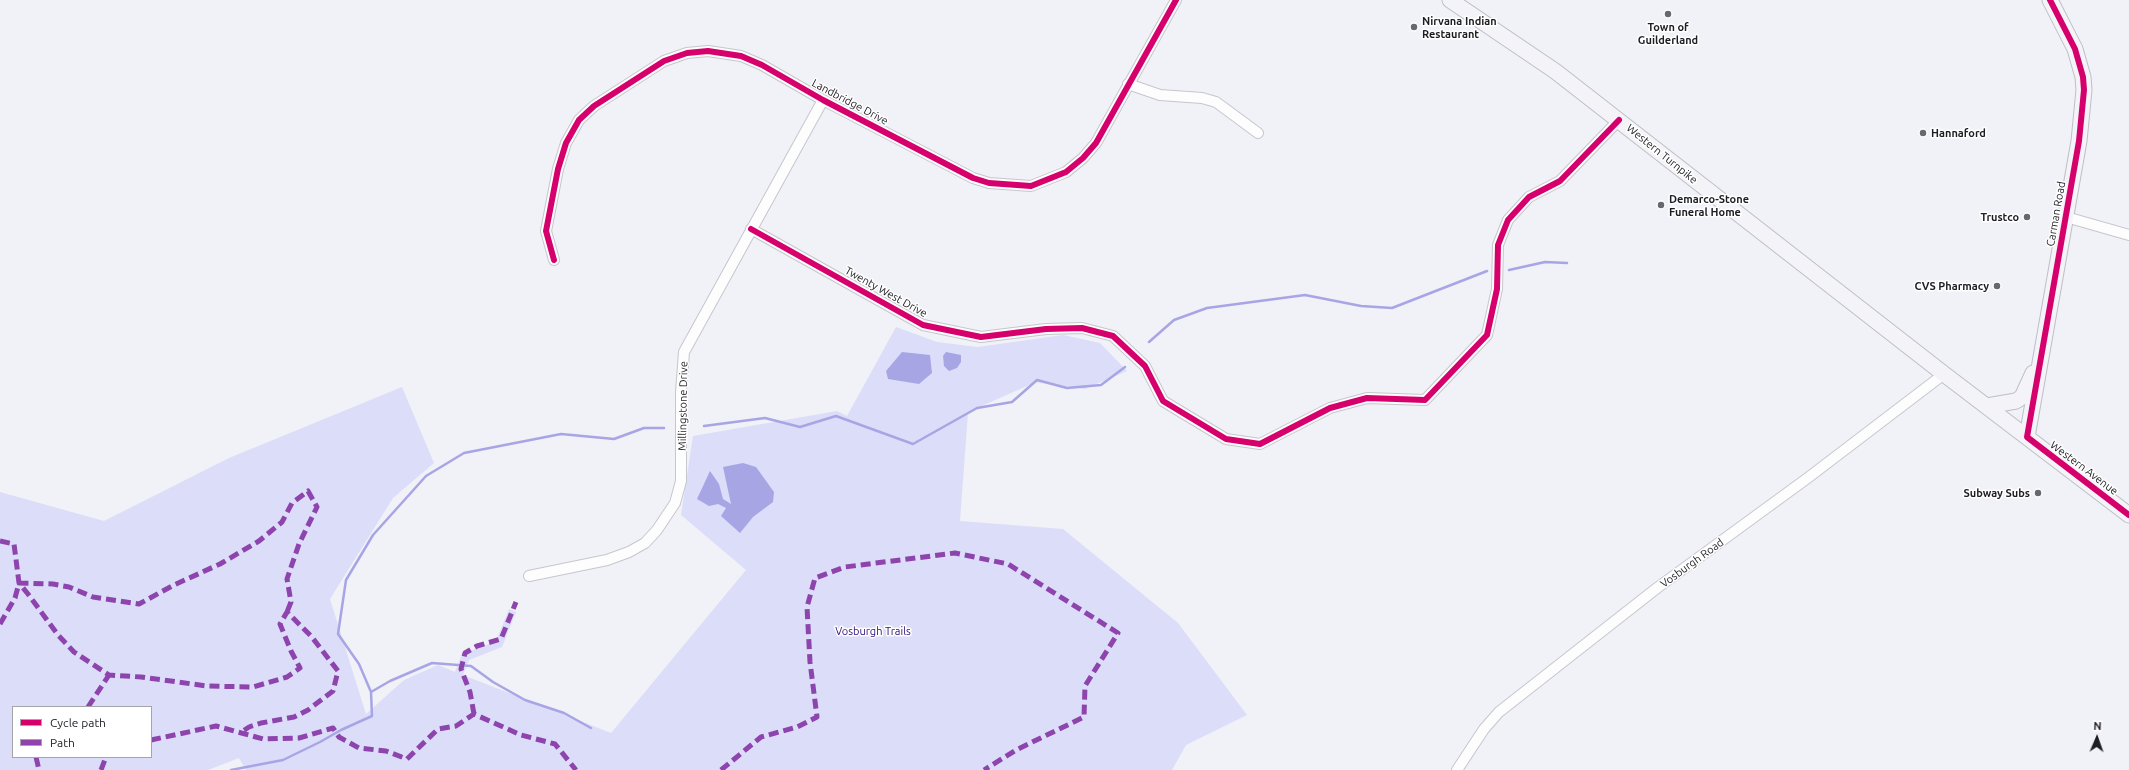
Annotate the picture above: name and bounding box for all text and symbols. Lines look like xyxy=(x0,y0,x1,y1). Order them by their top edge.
marker: Town of Guilderland xyxy=(1663,9,1673,19)
place label: Nirvana Indian Restaurant xyxy=(1422,14,1497,40)
place label: Town of Guilderland xyxy=(1638,20,1698,46)
marker: Nirvana Indian Restaurant xyxy=(1409,22,1419,32)
street label: Landbridge Drive xyxy=(810,76,890,128)
street label: Western Turnpike xyxy=(1624,121,1700,187)
place label: Hannaford xyxy=(1931,126,1986,140)
marker: Hannaford xyxy=(1918,128,1928,138)
street label: Carman Road xyxy=(2044,180,2068,248)
place label: Demarco-Stone Funeral Home xyxy=(1669,192,1749,218)
marker: Demarco-Stone Funeral Home xyxy=(1656,200,1666,210)
place label: Trustco xyxy=(1981,210,2019,224)
marker: Trustco xyxy=(2022,212,2032,222)
street label: Twenty West Drive xyxy=(843,264,929,320)
place label: CVS Pharmacy xyxy=(1915,279,1989,293)
marker: CVS Pharmacy xyxy=(1992,281,2002,291)
street label: Millingstone Drive xyxy=(676,361,690,451)
street label: Western Avenue xyxy=(2048,438,2120,498)
place label: Subway Subs xyxy=(1964,486,2030,500)
marker: Subway Subs xyxy=(2033,488,2043,498)
street label: Vosburgh Road xyxy=(1658,536,1726,590)
park label: Vosburgh Trails xyxy=(835,624,911,638)
legend xyxy=(12,706,152,758)
text: Cycle path xyxy=(50,716,106,729)
north arrow xyxy=(2077,718,2117,758)
text: N xyxy=(2093,720,2102,732)
text: Path xyxy=(50,736,75,749)

